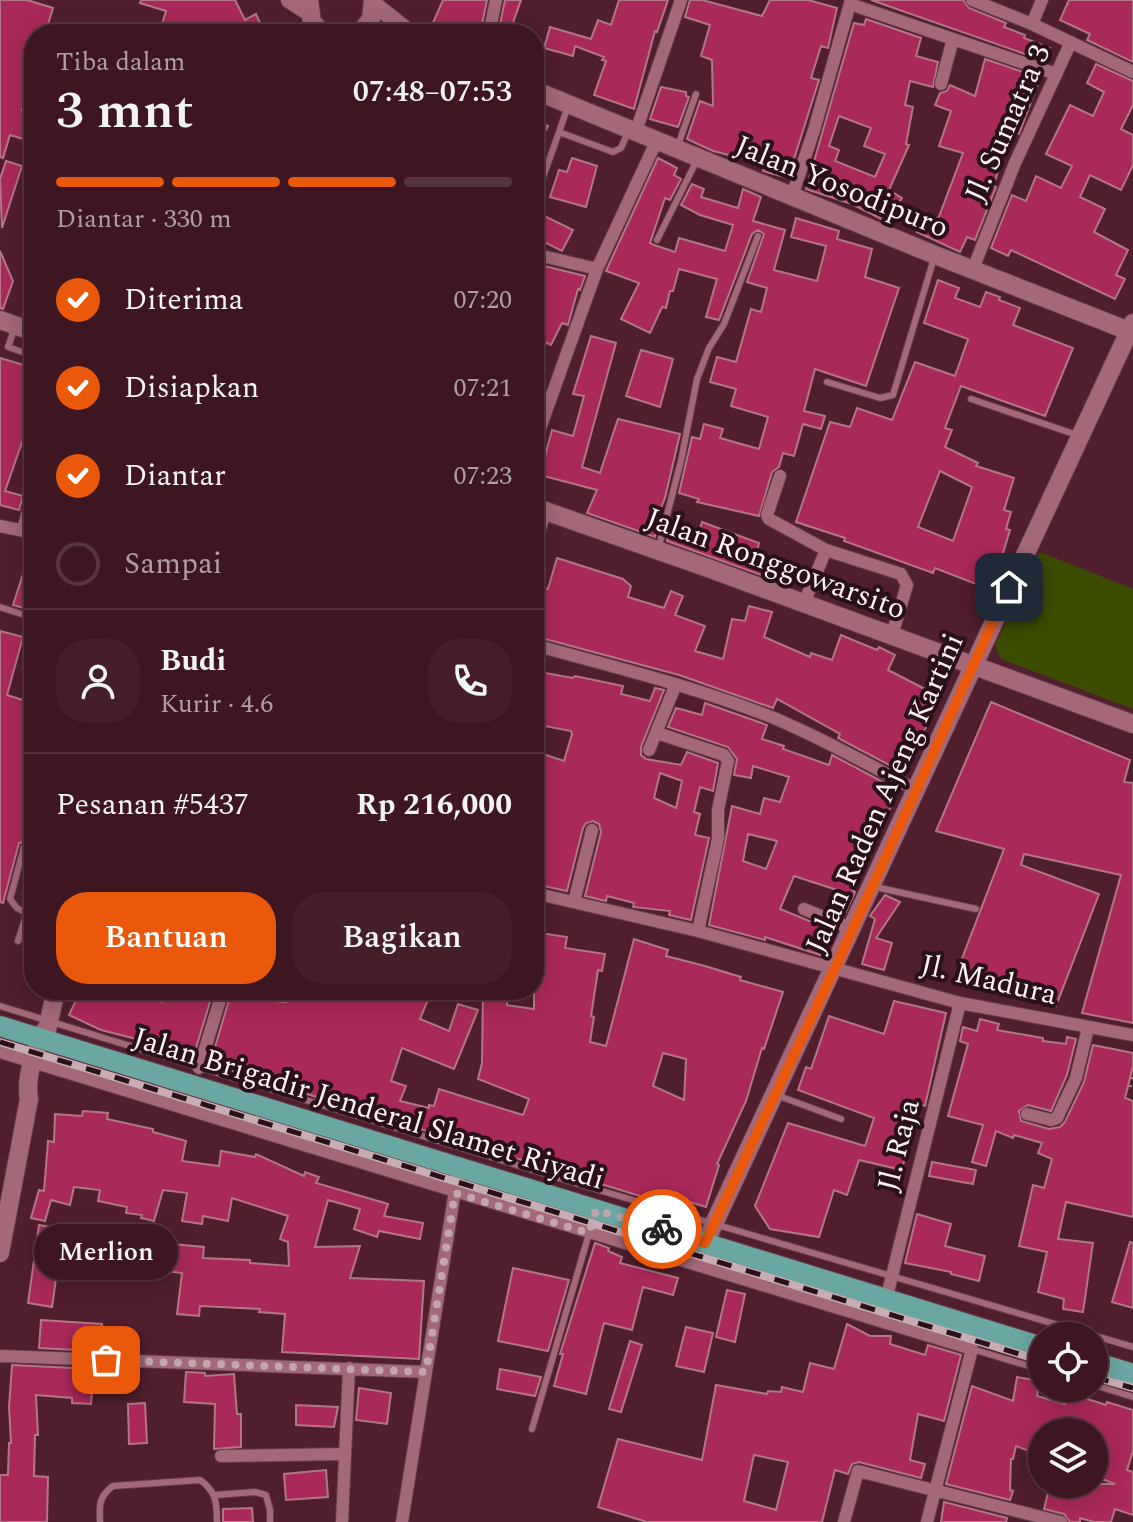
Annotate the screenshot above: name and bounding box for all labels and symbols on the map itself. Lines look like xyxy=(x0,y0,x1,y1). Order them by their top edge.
street label: Jl. Sumatra 3 xyxy=(953,37,1063,210)
street label: Jalan Yosodipuro xyxy=(728,123,955,251)
street label: Jalan Ronggowarsito xyxy=(639,496,912,632)
pin xyxy=(975,553,1043,621)
street label: Jalan Raden Ajeng Kartini xyxy=(794,626,976,961)
street label: Jl. Madura xyxy=(916,942,1062,1018)
street label: Jalan Brigadir Jenderal Slamet Riyadi xyxy=(127,1015,610,1203)
street label: Jl. Raja xyxy=(865,1094,933,1196)
courier xyxy=(622,1189,702,1269)
callout: Merlion xyxy=(34,1224,178,1280)
pin xyxy=(72,1326,140,1394)

